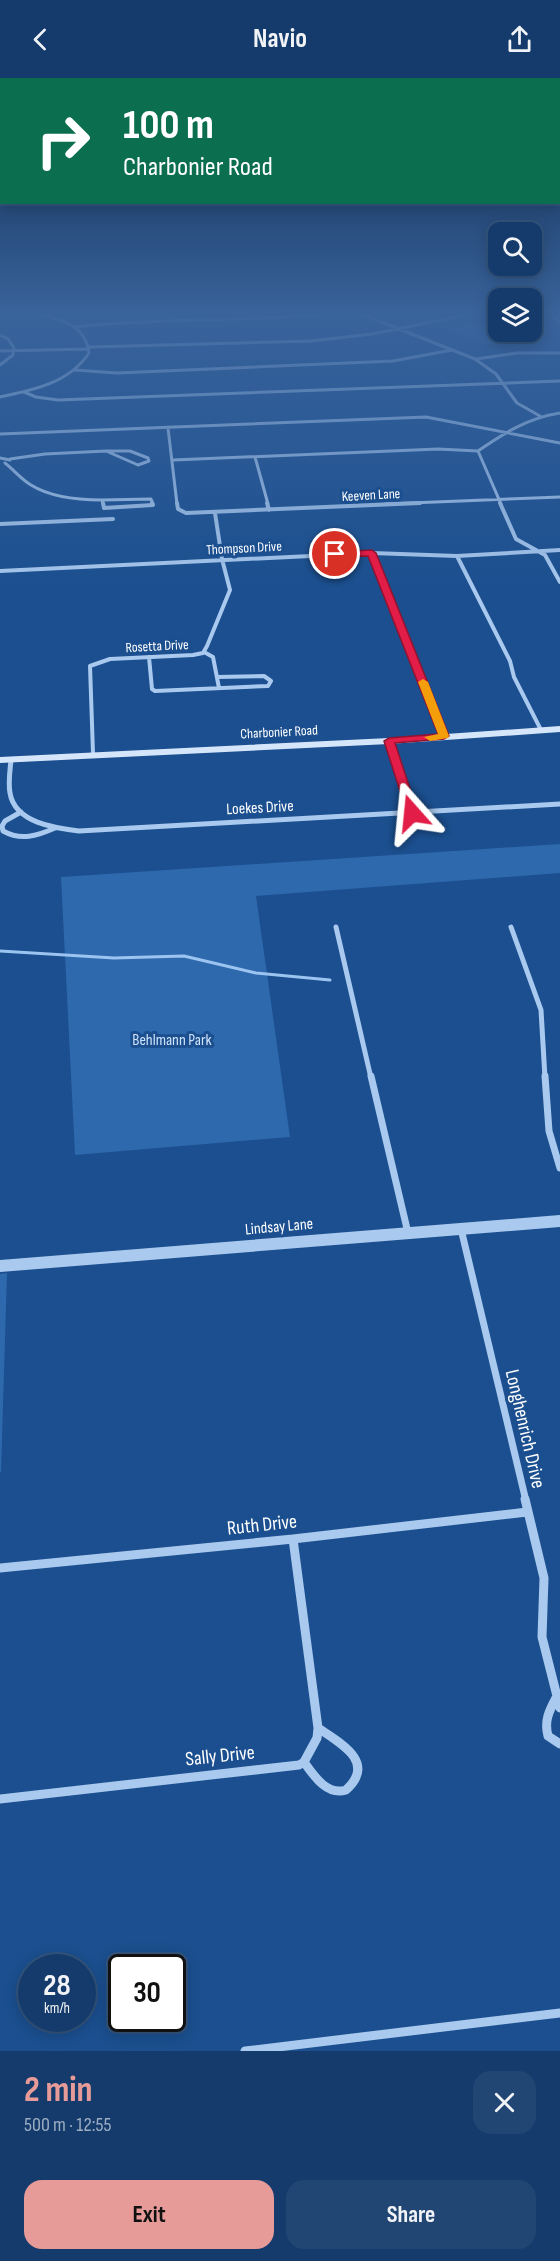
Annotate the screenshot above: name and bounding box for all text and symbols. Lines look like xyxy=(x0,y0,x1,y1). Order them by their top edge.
icon: back xyxy=(24,23,57,56)
text: Navio xyxy=(253,23,307,55)
icon: share xyxy=(503,23,536,56)
text: 100 m xyxy=(123,100,214,151)
icon: right xyxy=(24,102,102,180)
text: Charbonier Road xyxy=(123,151,273,183)
map controls xyxy=(488,222,542,342)
button: search xyxy=(488,222,542,276)
button: layers xyxy=(488,288,542,342)
street label: Keeven Lane xyxy=(341,485,401,505)
pin xyxy=(309,528,360,579)
icon: arrive xyxy=(318,537,351,570)
street label: Thompson Drive xyxy=(206,538,282,558)
street label: Rosetta Drive xyxy=(125,636,189,656)
street label: Charbonier Road xyxy=(240,721,318,743)
position arrow xyxy=(380,781,444,845)
street label: Loekes Drive xyxy=(226,797,294,819)
park label: Behlmann Park xyxy=(132,1031,212,1050)
street label: Lindsay Lane xyxy=(244,1215,314,1239)
street label: Longhenrich Drive xyxy=(500,1367,550,1491)
street label: Ruth Drive xyxy=(226,1509,298,1541)
street label: Sally Drive xyxy=(184,1740,256,1772)
speed limit sign: 30 xyxy=(108,1954,186,2032)
text: 28 xyxy=(43,1968,71,2004)
text: km/h xyxy=(44,1999,70,2018)
text: 2 min xyxy=(24,2069,93,2112)
button: close xyxy=(473,2071,536,2134)
text: 500 m · 12:55 xyxy=(24,2113,112,2137)
button: Exit xyxy=(24,2180,274,2249)
button: Share xyxy=(286,2180,536,2249)

